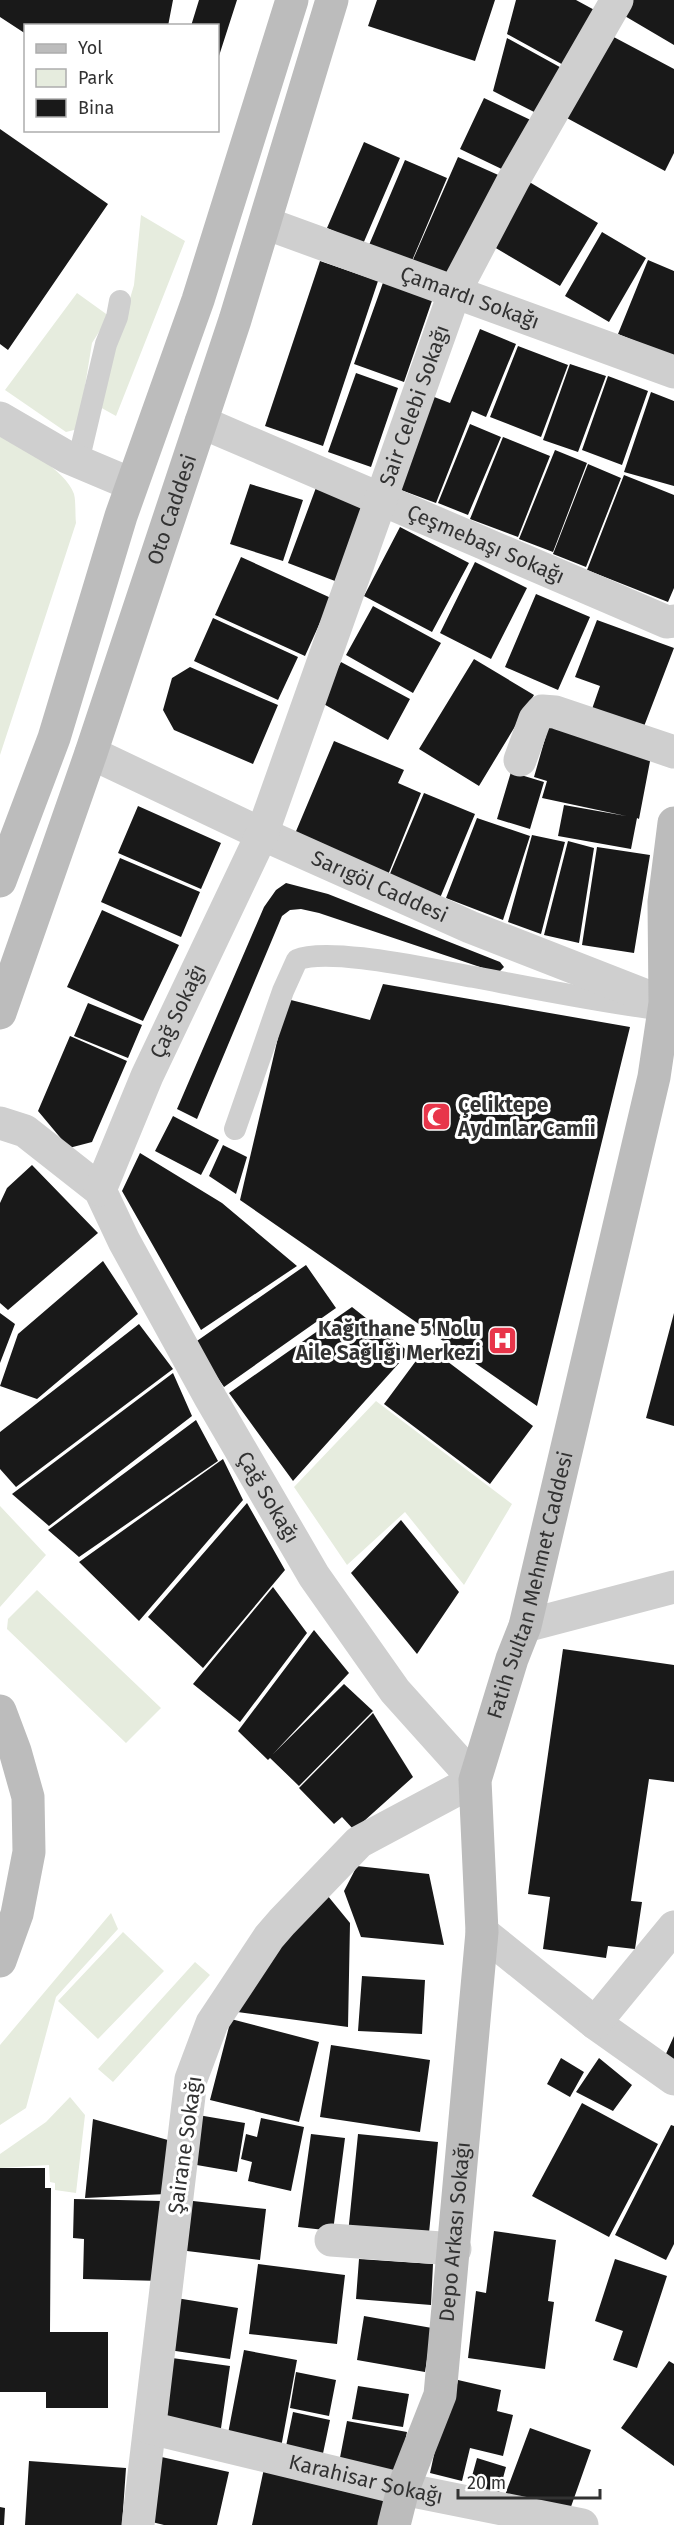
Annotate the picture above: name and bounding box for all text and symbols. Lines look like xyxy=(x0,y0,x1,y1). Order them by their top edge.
legend xyxy=(24,24,219,132)
text: Yol xyxy=(78,37,103,59)
text: Park xyxy=(78,67,114,89)
text: Bina xyxy=(78,97,114,119)
street label: Çamardı Sokağı xyxy=(397,260,543,335)
street label: Sair Celebi Sokağı xyxy=(374,322,455,490)
street label: Oto Caddesi xyxy=(141,451,202,568)
street label: Çeşmebaşı Sokağı xyxy=(403,499,569,590)
street label: Sarıgöl Caddesi xyxy=(307,845,452,928)
street label: Çağ Sokağı xyxy=(144,960,211,1063)
place label: Çeliktepe Aydınlar Camii xyxy=(457,1092,596,1142)
mosque icon: Çeliktepe Aydınlar Camii xyxy=(421,1101,453,1133)
place label: Kağıthane 5 Nolu Aile Sağlığı Merkezi xyxy=(295,1316,481,1366)
hospital icon: Kağıthane 5 Nolu Aile Sağlığı Merkezi xyxy=(486,1325,518,1357)
street label: Çağ Sokağı xyxy=(231,1447,305,1548)
street label: Fatih Sultan Mehmet Caddesi xyxy=(481,1449,579,1722)
street label: Şairane Sokağı xyxy=(162,2074,208,2216)
street label: Depo Arkası Sokağı xyxy=(434,2141,476,2323)
street label: Karahisar Sokağı xyxy=(286,2449,445,2510)
scale bar xyxy=(458,2462,600,2500)
text: 20 m xyxy=(467,2472,506,2494)

